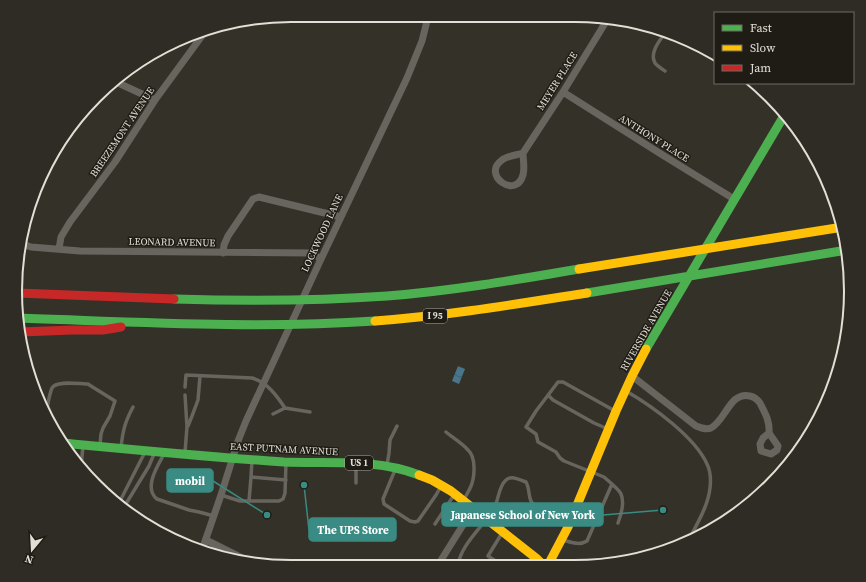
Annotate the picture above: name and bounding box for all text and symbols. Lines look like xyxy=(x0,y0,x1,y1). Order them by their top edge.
legend xyxy=(714,12,854,84)
text: Fast xyxy=(750,20,772,36)
text: Slow xyxy=(750,40,776,56)
street label: MEYER PLACE xyxy=(534,49,580,113)
text: Jam xyxy=(749,60,771,76)
street label: BREEZEMONT AVENUE xyxy=(87,84,157,180)
street label: ANTHONY PLACE xyxy=(616,111,692,165)
street label: LOCKWOOD LANE xyxy=(298,192,346,274)
street label: LEONARD AVENUE xyxy=(129,235,215,249)
street label: RIVERSIDE AVENUE xyxy=(617,287,675,373)
road number: I 95 xyxy=(423,309,447,323)
street label: EAST PUTNAM AVENUE xyxy=(230,440,338,458)
road number: US 1 xyxy=(345,456,373,470)
callout: mobil xyxy=(167,469,213,492)
text: mobil xyxy=(175,474,205,489)
callout: Japanese School of New York xyxy=(442,503,603,526)
text: Japanese School of New York xyxy=(450,508,596,523)
callout: The UPS Store xyxy=(309,518,396,541)
text: The UPS Store xyxy=(317,523,389,538)
north arrow xyxy=(12,530,52,570)
text: N xyxy=(23,551,35,567)

